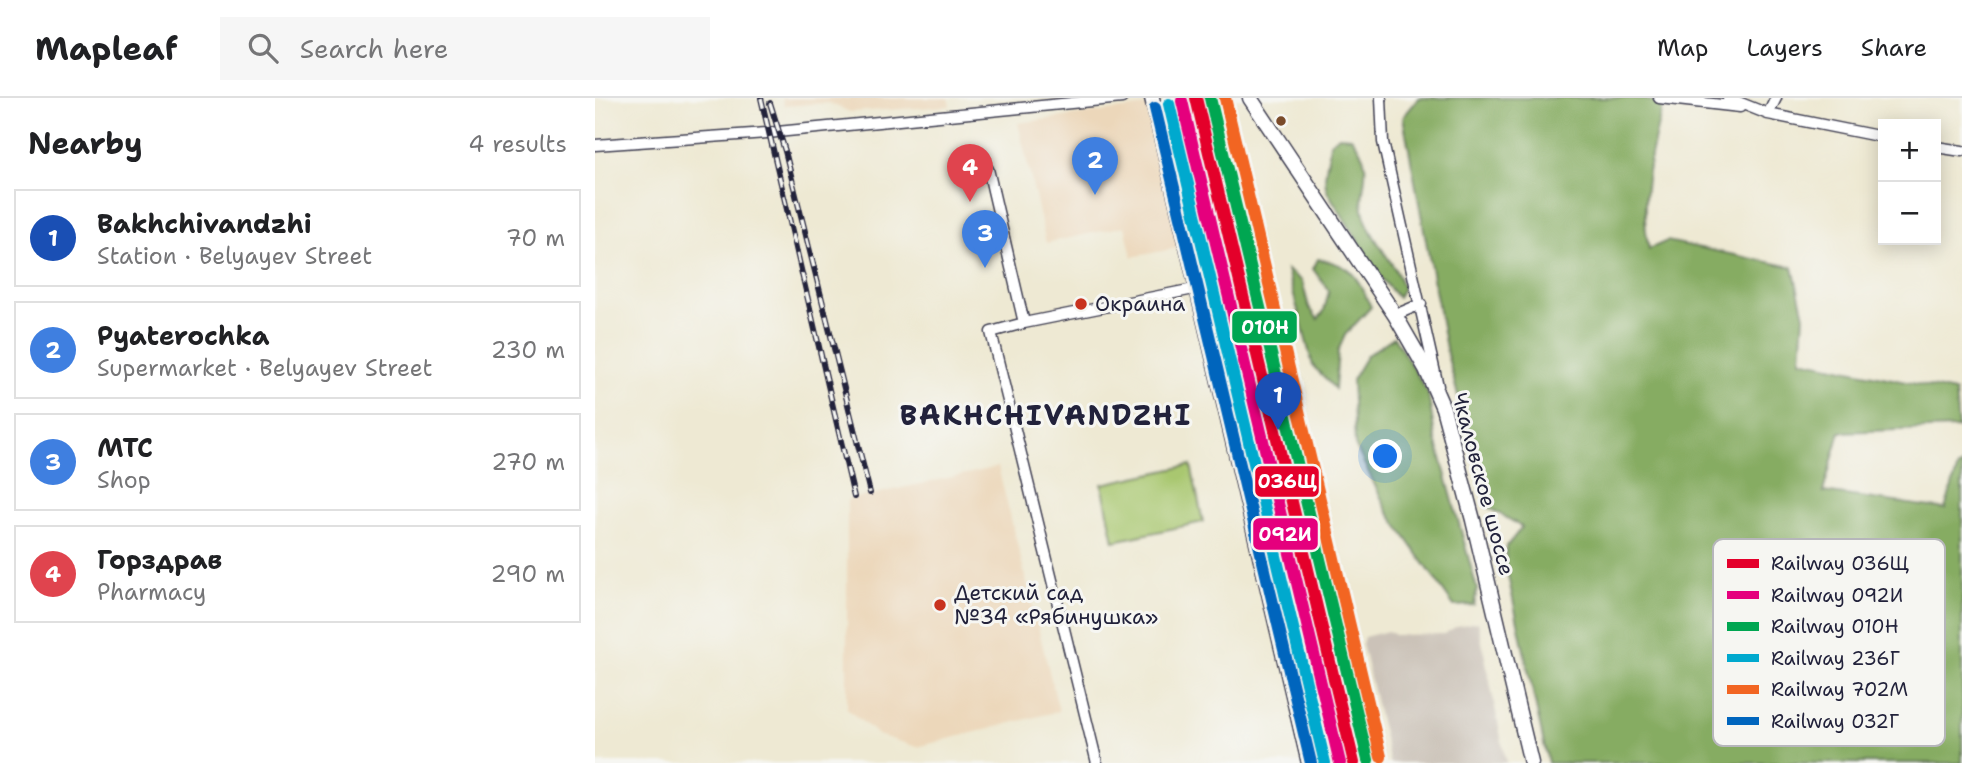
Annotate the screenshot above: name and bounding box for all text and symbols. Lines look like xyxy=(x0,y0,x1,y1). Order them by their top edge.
search box xyxy=(220,17,710,80)
text: Mapleaf xyxy=(35,26,178,71)
icon: search xyxy=(244,29,282,67)
text: Search here xyxy=(300,31,448,66)
text: Map xyxy=(1657,32,1708,64)
text: Layers xyxy=(1746,32,1823,64)
text: Share xyxy=(1861,32,1927,64)
unlabelled marker xyxy=(1274,114,1288,128)
map controls xyxy=(1878,119,1941,245)
button: + xyxy=(1878,119,1941,182)
text: Nearby xyxy=(28,123,143,164)
text: 4 results xyxy=(468,129,567,159)
pin: 2 xyxy=(1072,137,1118,195)
pin: 4 xyxy=(947,144,993,202)
button: − xyxy=(1878,182,1941,245)
text: Bakhchivandzhi xyxy=(97,206,312,241)
pin: 3 xyxy=(962,210,1008,268)
text: 1 xyxy=(48,223,58,253)
text: 70 m xyxy=(506,223,565,253)
text: Station · Belyayev Street xyxy=(97,241,372,271)
place label: Окраина xyxy=(1095,290,1185,318)
marker: Окраина xyxy=(1073,296,1089,312)
line badge: 010Н xyxy=(1231,310,1298,344)
text: 010Н xyxy=(1241,315,1289,340)
text: Pyaterochka xyxy=(97,318,270,353)
text: 2 xyxy=(45,335,61,365)
text: 230 m xyxy=(491,335,565,365)
text: Supermarket · Belyayev Street xyxy=(97,353,433,383)
pin: 1 xyxy=(1255,372,1301,430)
street label: Чкаловское шоссе xyxy=(1445,389,1521,579)
district label: BAKHCHIVANDZHI xyxy=(900,396,1192,434)
text: МТС xyxy=(97,430,153,465)
your location xyxy=(1368,439,1402,473)
text: 3 xyxy=(45,447,61,477)
text: 270 m xyxy=(491,447,565,477)
text: Shop xyxy=(97,465,151,495)
line badge: 036Щ xyxy=(1254,465,1320,498)
text: 036Щ xyxy=(1257,469,1317,494)
line badge: 092И xyxy=(1252,517,1319,551)
text: 092И xyxy=(1258,522,1312,547)
legend xyxy=(1713,539,1945,746)
text: Горздрав xyxy=(97,542,222,577)
text: Railway 036Щ xyxy=(1771,551,1909,576)
text: 4 xyxy=(45,559,61,589)
text: 290 m xyxy=(491,559,565,589)
text: Pharmacy xyxy=(97,577,206,607)
place label: Детский сад №34 «Рябинушка» xyxy=(954,579,1158,631)
text: Railway 092И xyxy=(1771,583,1903,608)
marker: Детский сад №34 «Рябинушка» xyxy=(932,597,948,613)
text: Railway 010Н xyxy=(1771,614,1899,639)
text: Railway 236Г xyxy=(1771,646,1901,671)
text: Railway 702М xyxy=(1771,677,1908,702)
text: Railway 032Г xyxy=(1771,709,1900,734)

